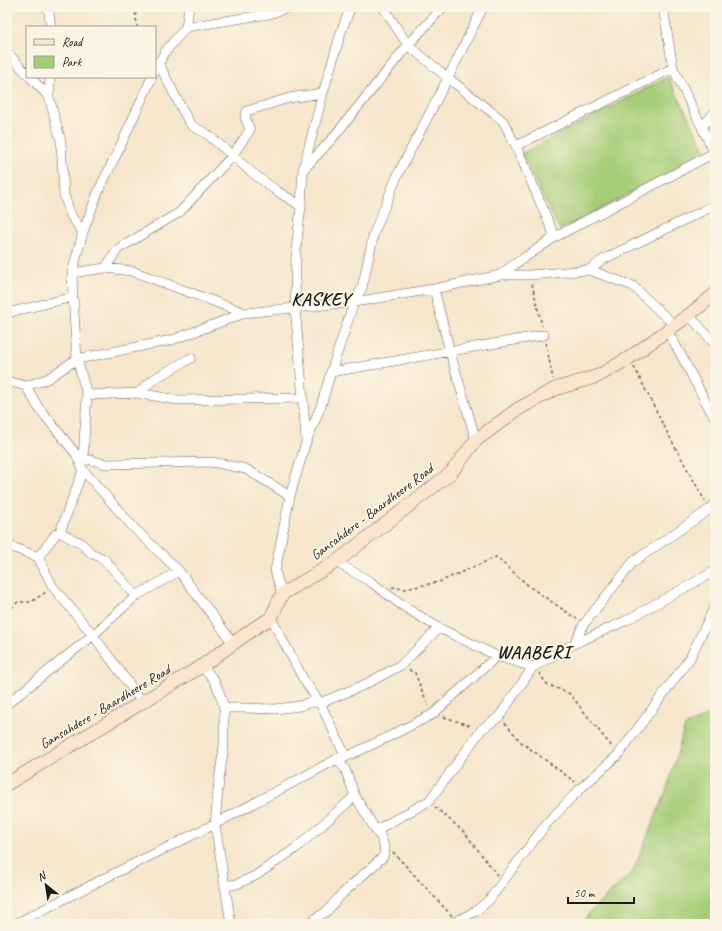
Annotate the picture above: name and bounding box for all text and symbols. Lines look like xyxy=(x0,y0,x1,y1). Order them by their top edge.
legend xyxy=(26,26,156,78)
text: Road xyxy=(62,34,84,50)
text: Park xyxy=(62,54,83,70)
district label: KASKEY xyxy=(291,288,354,310)
street label: Gansahdere - Baardheere Road xyxy=(307,459,439,564)
district label: WAABERI xyxy=(497,641,575,663)
street label: Gansahdere - Baardheere Road xyxy=(37,660,175,753)
north arrow xyxy=(26,865,66,905)
text: N xyxy=(35,867,49,884)
scale bar xyxy=(568,879,634,905)
text: 50 m xyxy=(574,885,596,901)

